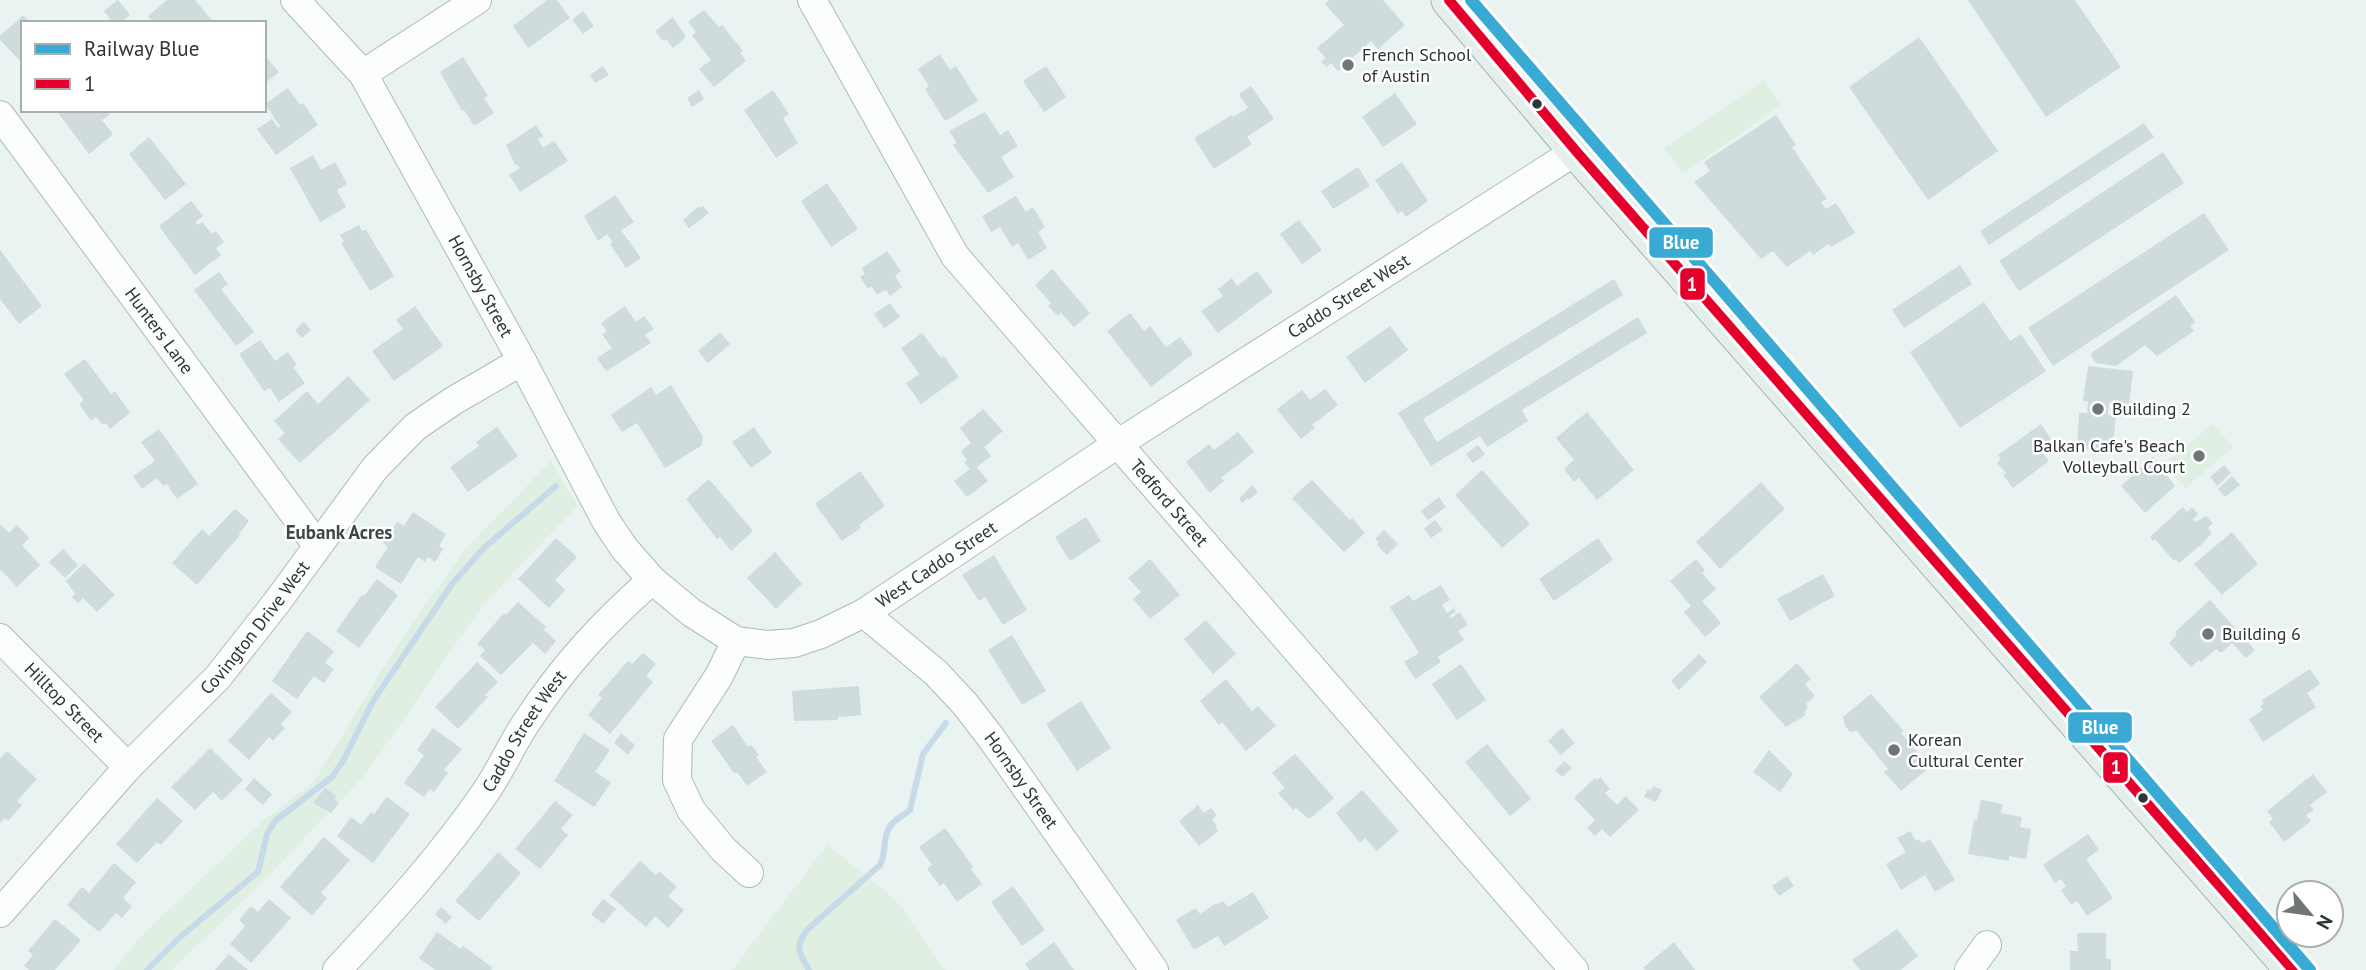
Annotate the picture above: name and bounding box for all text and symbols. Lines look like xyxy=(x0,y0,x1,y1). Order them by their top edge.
legend xyxy=(21,21,266,112)
text: Railway Blue xyxy=(84,35,199,62)
place label: French School of Austin xyxy=(1362,43,1472,87)
marker: French School of Austin xyxy=(1340,57,1356,73)
text: 1 xyxy=(84,70,95,97)
unlabelled marker xyxy=(1530,97,1544,111)
line badge: Blue xyxy=(1648,226,1714,259)
text: Blue xyxy=(1663,230,1699,254)
street label: Hornsby Street xyxy=(443,231,518,341)
street label: Caddo Street West xyxy=(1283,248,1414,343)
line badge: 1 xyxy=(1679,267,1706,301)
text: 1 xyxy=(1687,272,1697,296)
street label: Hunters Lane xyxy=(120,282,199,378)
place label: Building 2 xyxy=(2112,397,2191,420)
marker: Building 2 xyxy=(2090,401,2106,417)
place label: Balkan Cafe's Beach Volleyball Court xyxy=(2033,434,2185,478)
marker: Balkan Cafe's Beach Volleyball Court xyxy=(2191,448,2207,464)
street label: Tedford Street xyxy=(1125,454,1214,551)
street label: West Caddo Street xyxy=(871,516,1001,613)
district label: Eubank Acres xyxy=(286,520,392,544)
street label: Covington Drive West xyxy=(195,556,314,699)
place label: Building 6 xyxy=(2222,622,2301,645)
marker: Building 6 xyxy=(2200,626,2216,642)
street label: Hilltop Street xyxy=(20,657,109,747)
street label: Caddo Street West xyxy=(477,665,571,797)
line badge: Blue xyxy=(2067,711,2133,744)
text: Blue xyxy=(2082,715,2118,739)
street label: Hornsby Street xyxy=(980,727,1063,833)
place label: Korean Cultural Center xyxy=(1908,728,2024,772)
marker: Korean Cultural Center xyxy=(1886,742,1902,758)
line badge: 1 xyxy=(2102,751,2129,784)
text: 1 xyxy=(2111,755,2121,779)
unlabelled marker xyxy=(2136,791,2150,805)
north arrow xyxy=(2275,879,2345,949)
text: N xyxy=(2311,911,2338,934)

